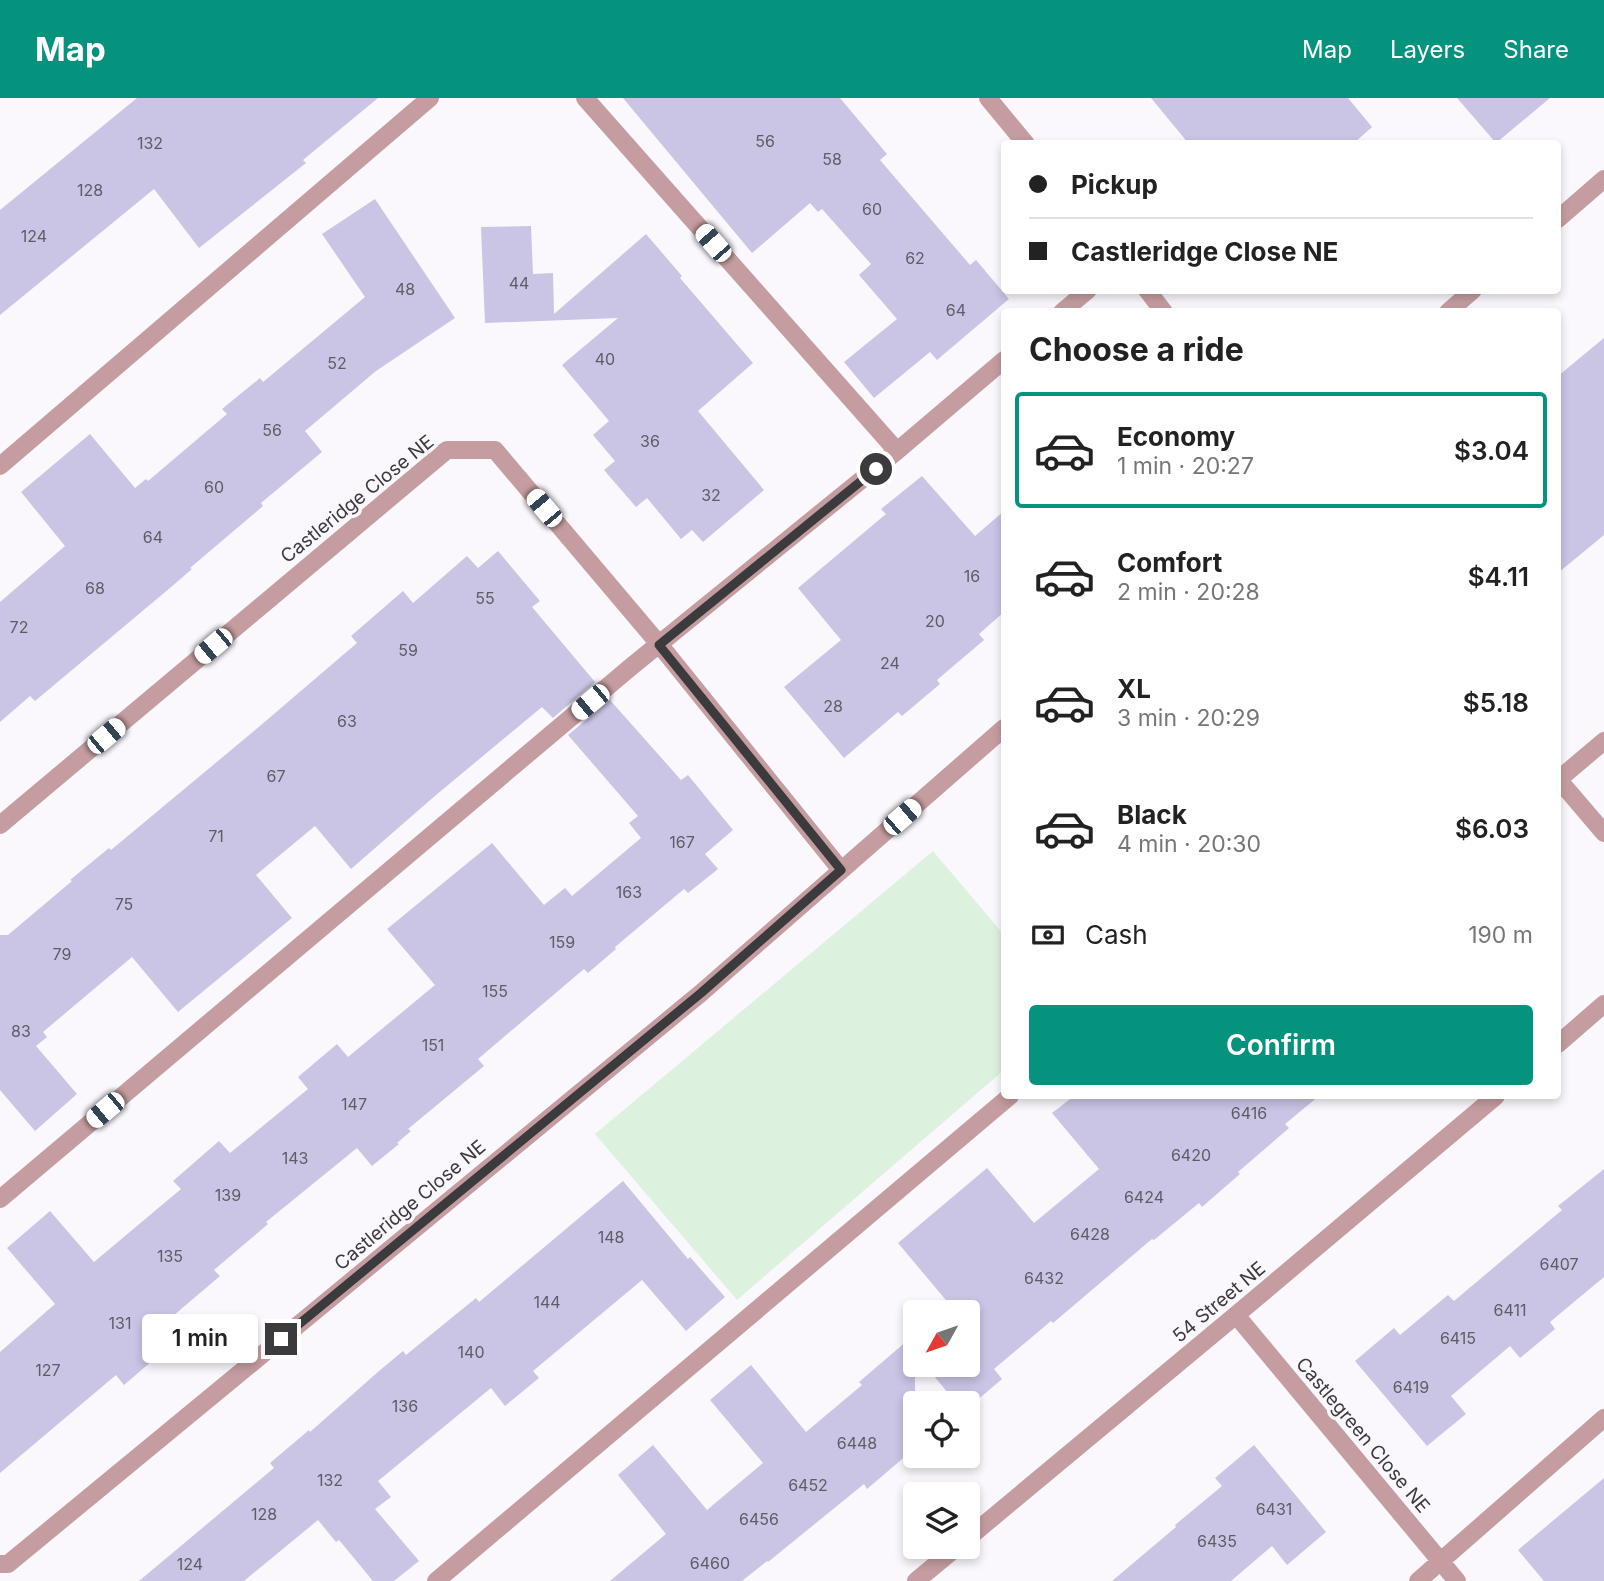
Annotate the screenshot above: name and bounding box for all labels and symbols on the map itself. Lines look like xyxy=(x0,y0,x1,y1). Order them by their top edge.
house number: 56 xyxy=(755,131,775,151)
house number: 132 xyxy=(137,133,163,153)
house number: 58 xyxy=(822,149,842,169)
house number: 128 xyxy=(77,180,103,200)
house number: 60 xyxy=(862,199,882,219)
car xyxy=(692,220,735,266)
house number: 124 xyxy=(21,226,47,246)
house number: 62 xyxy=(905,248,925,268)
house number: 44 xyxy=(509,273,529,293)
house number: 48 xyxy=(395,279,415,299)
house number: 64 xyxy=(946,300,966,320)
house number: 40 xyxy=(595,349,615,369)
house number: 52 xyxy=(327,353,347,373)
house number: 56 xyxy=(262,420,282,440)
street label: Castleridge Close NE xyxy=(276,430,438,568)
house number: 36 xyxy=(640,431,660,451)
route start xyxy=(860,453,892,485)
house number: 60 xyxy=(204,477,224,497)
car xyxy=(523,485,566,531)
house number: 32 xyxy=(701,485,721,505)
house number: 64 xyxy=(143,527,163,547)
house number: 16 xyxy=(964,566,980,586)
house number: 68 xyxy=(85,578,105,598)
house number: 55 xyxy=(475,588,495,608)
house number: 20 xyxy=(925,611,945,631)
house number: 72 xyxy=(10,617,28,637)
car xyxy=(191,624,236,668)
house number: 59 xyxy=(398,640,418,660)
house number: 24 xyxy=(880,653,900,673)
car xyxy=(568,680,613,724)
house number: 28 xyxy=(823,696,843,716)
house number: 63 xyxy=(337,711,357,731)
car xyxy=(84,714,129,758)
house number: 67 xyxy=(267,766,285,786)
car xyxy=(880,795,925,839)
house number: 71 xyxy=(208,826,224,846)
house number: 167 xyxy=(669,832,695,852)
house number: 163 xyxy=(616,882,642,902)
house number: 75 xyxy=(115,894,133,914)
house number: 159 xyxy=(549,932,575,952)
house number: 79 xyxy=(53,944,71,964)
house number: 155 xyxy=(482,981,508,1001)
house number: 83 xyxy=(11,1021,31,1041)
house number: 151 xyxy=(422,1035,444,1055)
car xyxy=(83,1088,128,1132)
house number: 147 xyxy=(341,1094,367,1114)
house number: 6416 xyxy=(1231,1103,1267,1123)
street label: Castleridge Close NE xyxy=(330,1135,490,1275)
house number: 6420 xyxy=(1171,1145,1211,1165)
house number: 143 xyxy=(282,1148,308,1168)
house number: 139 xyxy=(215,1185,241,1205)
house number: 6424 xyxy=(1124,1187,1164,1207)
house number: 6428 xyxy=(1070,1224,1110,1244)
house number: 148 xyxy=(598,1227,624,1247)
house number: 135 xyxy=(157,1246,183,1266)
house number: 6407 xyxy=(1539,1254,1579,1274)
street label: 54 Street NE xyxy=(1168,1257,1270,1347)
house number: 6432 xyxy=(1024,1268,1064,1288)
house number: 144 xyxy=(533,1292,561,1312)
north arrow xyxy=(903,1300,980,1377)
house number: 6411 xyxy=(1494,1300,1526,1320)
house number: 131 xyxy=(109,1313,131,1333)
callout: 1 min xyxy=(141,1314,256,1364)
route end xyxy=(265,1323,297,1355)
house number: 6415 xyxy=(1440,1328,1476,1348)
house number: 140 xyxy=(458,1342,484,1362)
street label: Castlegreen Close NE xyxy=(1291,1353,1435,1517)
house number: 127 xyxy=(35,1360,61,1380)
house number: 6419 xyxy=(1393,1377,1429,1397)
house number: 136 xyxy=(392,1396,418,1416)
house number: 6448 xyxy=(837,1433,877,1453)
house number: 132 xyxy=(317,1470,343,1490)
house number: 6452 xyxy=(788,1475,828,1495)
house number: 6431 xyxy=(1256,1499,1292,1519)
house number: 128 xyxy=(251,1504,277,1524)
house number: 6456 xyxy=(739,1509,779,1529)
house number: 6435 xyxy=(1197,1531,1237,1551)
house number: 6460 xyxy=(690,1553,730,1573)
house number: 124 xyxy=(177,1554,203,1574)

